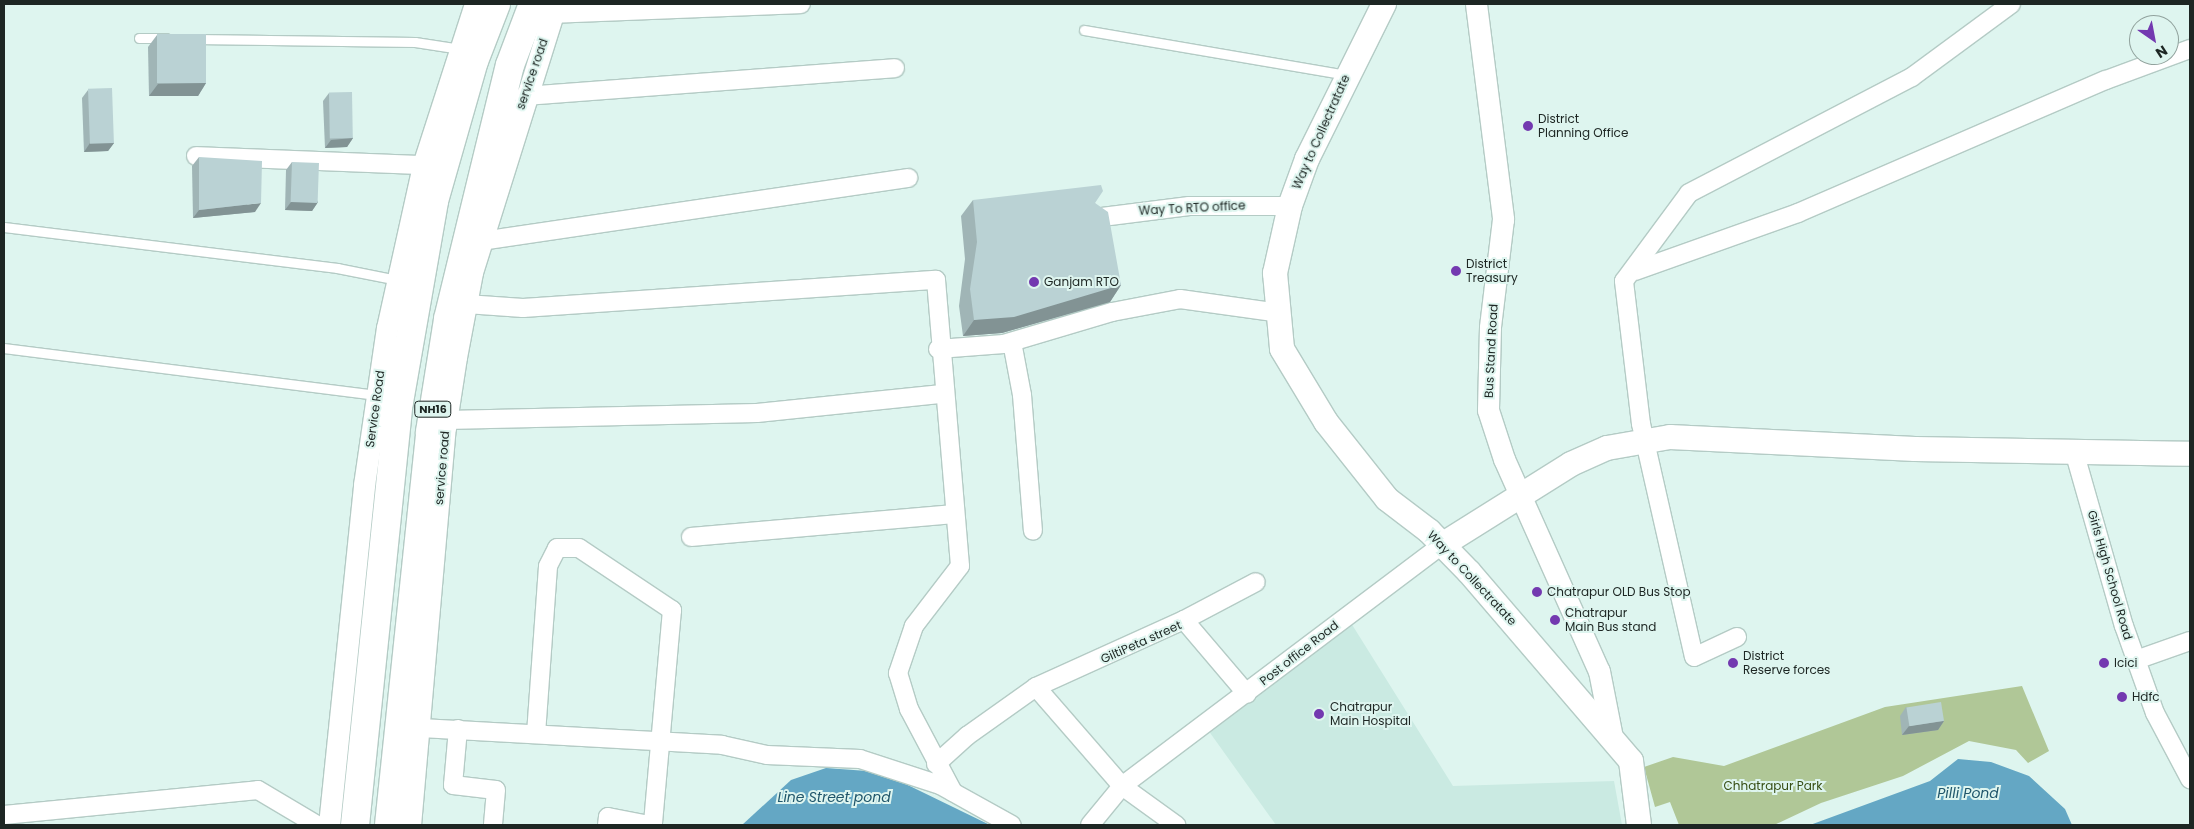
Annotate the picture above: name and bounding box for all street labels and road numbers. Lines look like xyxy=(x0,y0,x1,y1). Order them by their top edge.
street label: service road xyxy=(513,37,551,111)
street label: Way to Collectratate xyxy=(1289,72,1353,192)
street label: Way To RTO office xyxy=(1138,198,1246,218)
street label: Bus Stand Road xyxy=(1481,304,1501,398)
street label: Service Road xyxy=(362,369,388,449)
road number: NH16 xyxy=(414,400,452,418)
street label: service road xyxy=(432,430,452,506)
street label: Girls High School Road xyxy=(2085,509,2135,641)
street label: Way to Collectratate xyxy=(1425,528,1519,628)
street label: GiltiPeta street xyxy=(1098,618,1184,666)
street label: Post office Road xyxy=(1257,618,1341,688)

